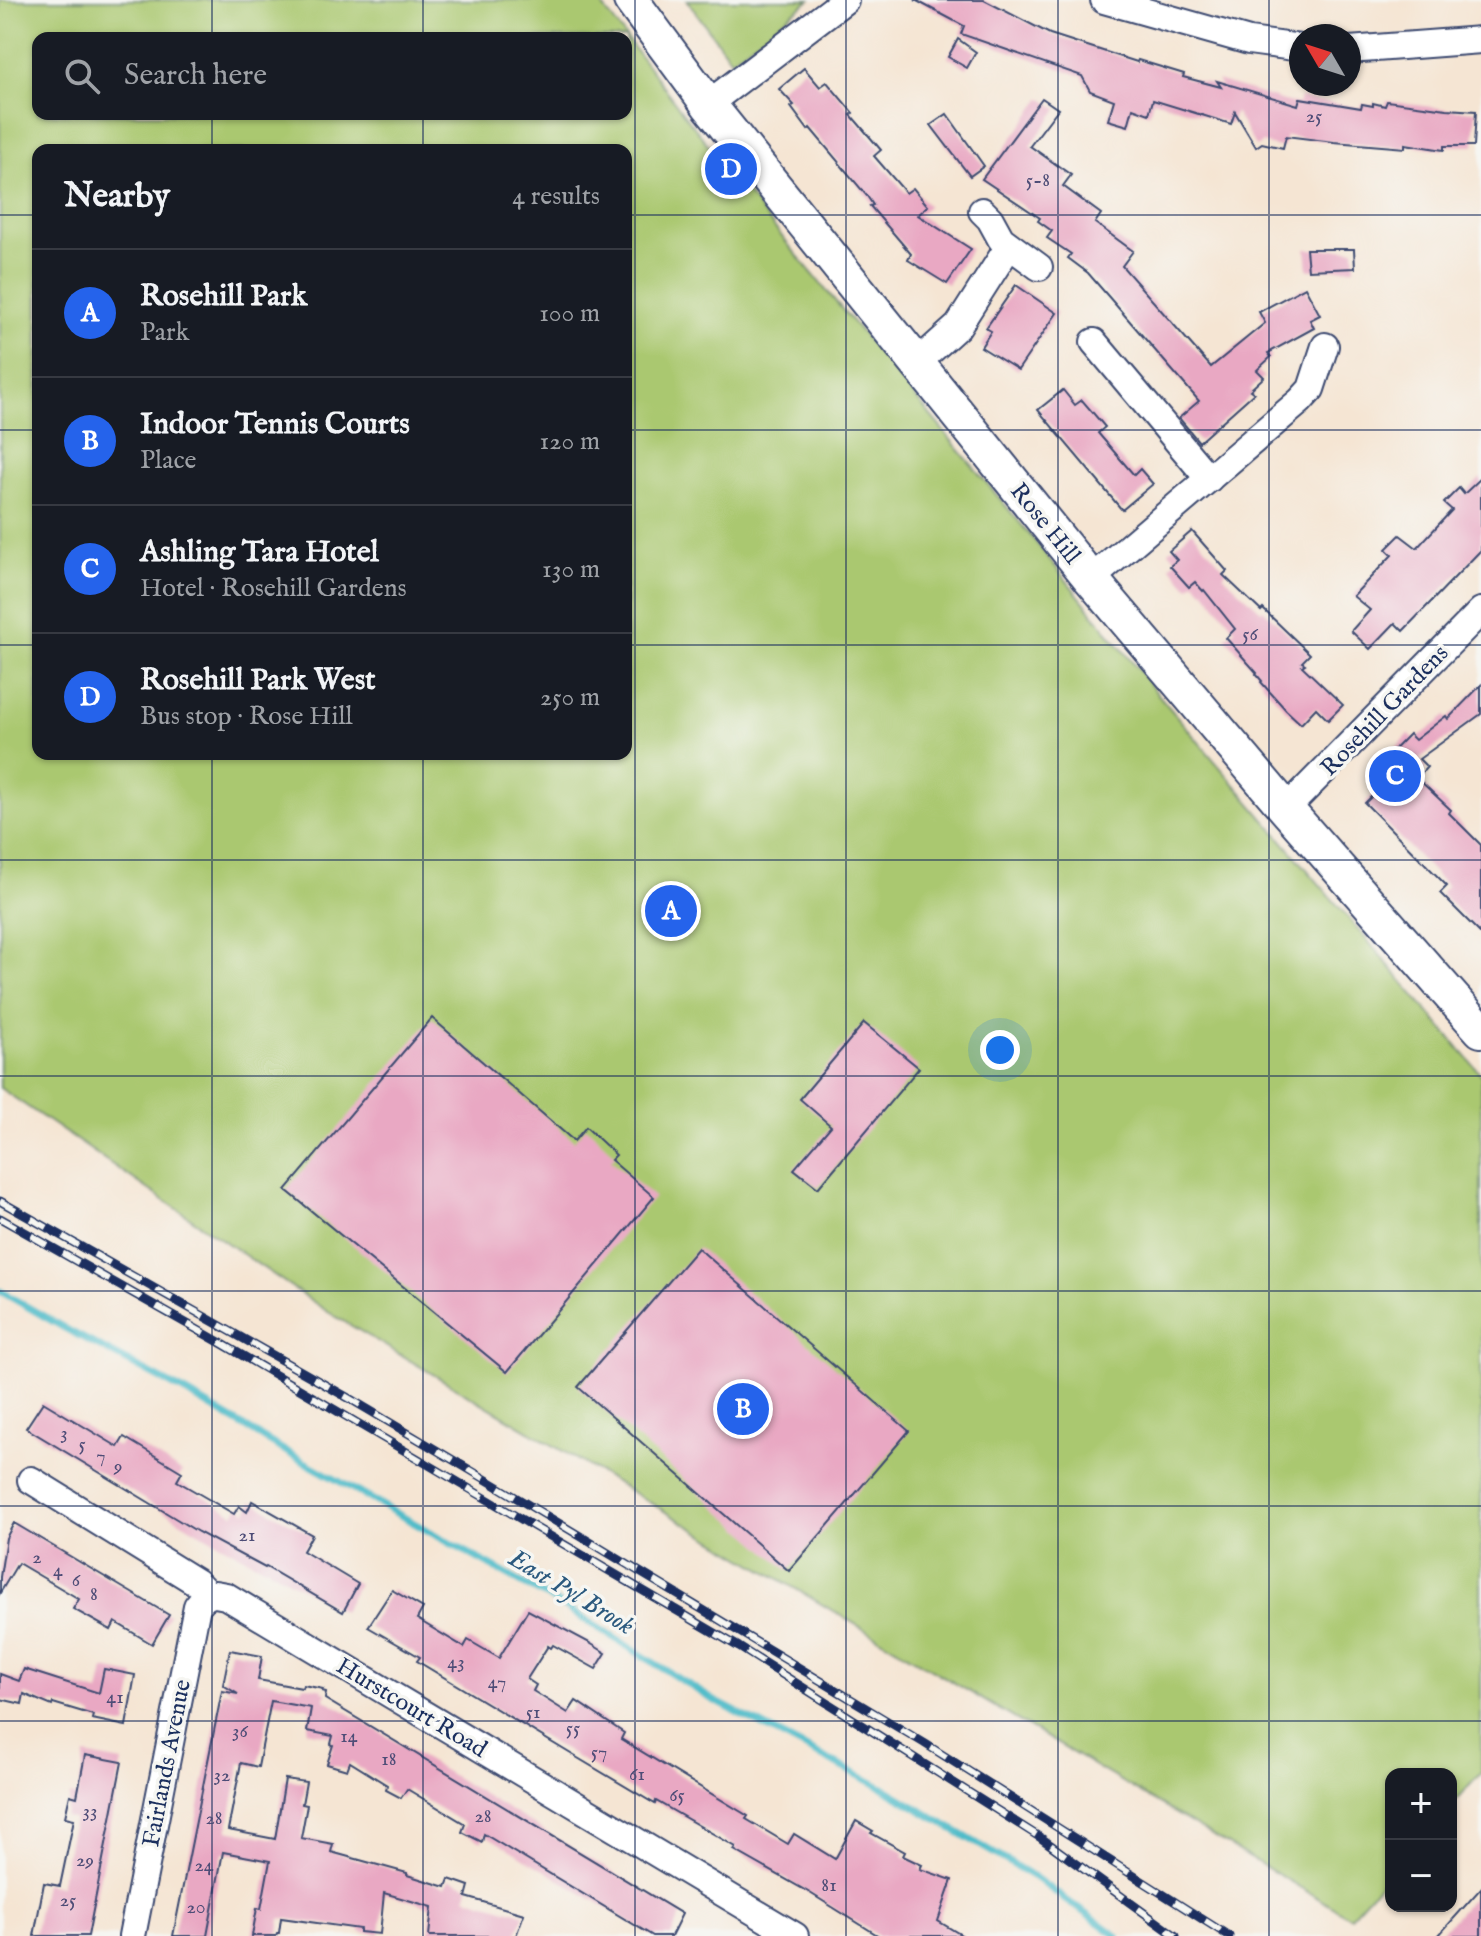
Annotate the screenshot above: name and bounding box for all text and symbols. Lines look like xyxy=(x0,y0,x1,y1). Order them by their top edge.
north arrow xyxy=(1289,24,1361,96)
search box xyxy=(32,32,632,120)
icon: search xyxy=(60,54,104,98)
text: Search here xyxy=(124,57,267,95)
house number: 25 xyxy=(1306,104,1322,129)
pin: D xyxy=(705,139,757,199)
house number: 5-8 xyxy=(1026,168,1050,193)
text: Nearby xyxy=(64,175,170,218)
text: 4 results xyxy=(512,180,600,213)
text: Rosehill Park xyxy=(140,278,307,316)
text: A xyxy=(81,297,99,330)
text: 100 m xyxy=(539,297,600,330)
text: Park xyxy=(140,316,189,349)
text: Indoor Tennis Courts xyxy=(140,406,410,444)
text: B xyxy=(81,425,99,458)
text: 120 m xyxy=(540,425,600,458)
text: Place xyxy=(140,444,196,477)
street label: Rose Hill xyxy=(1003,477,1087,571)
text: Ashling Tara Hotel xyxy=(140,534,379,572)
text: C xyxy=(81,553,99,586)
text: 130 m xyxy=(542,553,600,586)
text: Hotel · Rosehill Gardens xyxy=(140,572,407,605)
house number: 56 xyxy=(1242,622,1258,647)
street label: Rosehill Gardens xyxy=(1314,639,1456,783)
text: Rosehill Park West xyxy=(140,662,375,700)
text: D xyxy=(80,681,100,714)
text: 250 m xyxy=(540,681,600,714)
text: Bus stop · Rose Hill xyxy=(140,700,353,733)
pin: C xyxy=(1369,746,1421,806)
pin: A xyxy=(645,881,697,941)
your location xyxy=(980,1030,1020,1070)
pin: B xyxy=(717,1379,769,1439)
house number: 3 xyxy=(60,1421,68,1446)
house number: 5 xyxy=(78,1432,86,1457)
house number: 7 xyxy=(96,1444,106,1469)
house number: 9 xyxy=(113,1454,122,1479)
house number: 21 xyxy=(239,1523,255,1548)
water label: East Pyl Brook xyxy=(502,1541,641,1643)
house number: 2 xyxy=(32,1545,42,1570)
house number: 4 xyxy=(53,1558,63,1583)
house number: 6 xyxy=(72,1568,81,1593)
house number: 8 xyxy=(90,1582,98,1607)
house number: 43 xyxy=(447,1650,465,1675)
street label: Hurstcourt Road xyxy=(330,1651,492,1766)
house number: 47 xyxy=(488,1670,506,1695)
street label: Fairlands Avenue xyxy=(136,1677,199,1850)
house number: 41 xyxy=(106,1685,124,1710)
house number: 51 xyxy=(526,1700,540,1725)
house number: 55 xyxy=(566,1716,580,1741)
house number: 36 xyxy=(232,1719,249,1744)
house number: 14 xyxy=(340,1724,358,1749)
house number: 57 xyxy=(591,1740,607,1765)
house number: 18 xyxy=(381,1747,397,1772)
house number: 61 xyxy=(629,1762,645,1787)
house number: 32 xyxy=(214,1763,230,1788)
map controls xyxy=(1385,1768,1457,1912)
button: + xyxy=(1385,1768,1457,1840)
house number: 65 xyxy=(669,1783,685,1808)
house number: 33 xyxy=(83,1799,97,1824)
house number: 28 xyxy=(474,1804,492,1829)
house number: 28 xyxy=(205,1806,223,1831)
button: − xyxy=(1385,1840,1457,1912)
house number: 29 xyxy=(76,1848,94,1873)
house number: 24 xyxy=(194,1853,214,1878)
house number: 81 xyxy=(821,1873,837,1898)
house number: 25 xyxy=(60,1888,76,1913)
house number: 20 xyxy=(186,1895,206,1920)

